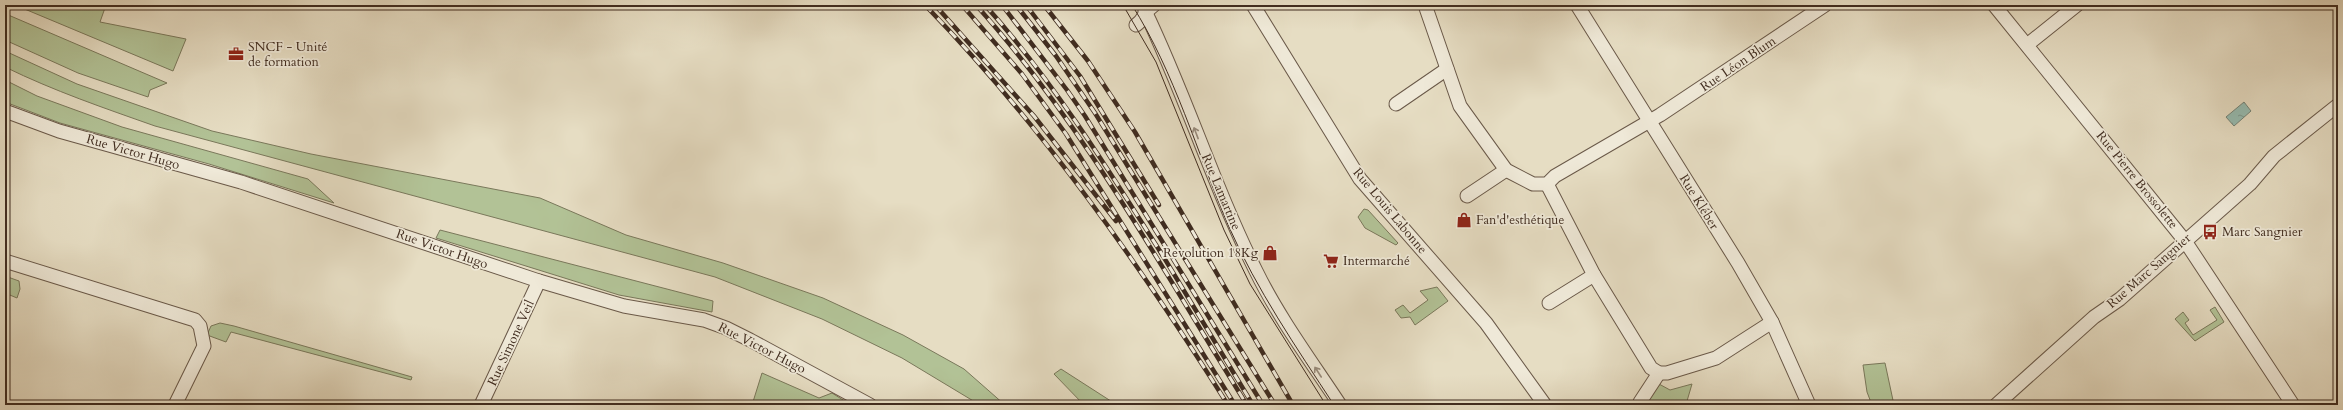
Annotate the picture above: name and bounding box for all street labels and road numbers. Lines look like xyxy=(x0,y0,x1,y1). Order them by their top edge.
street label: Rue Léon Blum xyxy=(1697,32,1779,96)
street label: Rue Pierre Brossolette xyxy=(2092,127,2182,233)
street label: Rue Victor Hugo xyxy=(84,130,182,174)
street label: Rue Lamartine xyxy=(1197,151,1245,233)
street label: Rue Louis Labonne xyxy=(1349,164,1431,258)
street label: Rue Kléber xyxy=(1675,171,1723,233)
street label: Rue Victor Hugo xyxy=(394,225,490,273)
street label: Rue Marc Sangnier xyxy=(2103,229,2195,313)
street label: Rue Simone Veil xyxy=(483,296,539,389)
street label: Rue Victor Hugo xyxy=(715,318,809,378)

